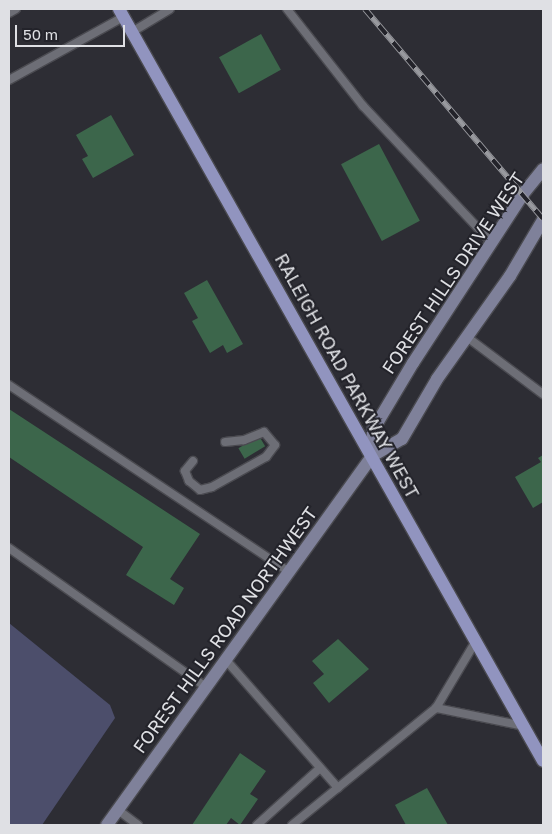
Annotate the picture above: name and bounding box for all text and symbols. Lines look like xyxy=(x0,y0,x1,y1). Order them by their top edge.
scale bar xyxy=(18,15,128,47)
text: 50 m xyxy=(23,25,58,43)
street label: FOREST HILLS DRIVE WEST xyxy=(377,168,529,378)
street label: RALEIGH ROAD PARKWAY WEST xyxy=(270,250,424,502)
street label: FOREST HILLS ROAD NORTHWEST xyxy=(128,503,322,757)

